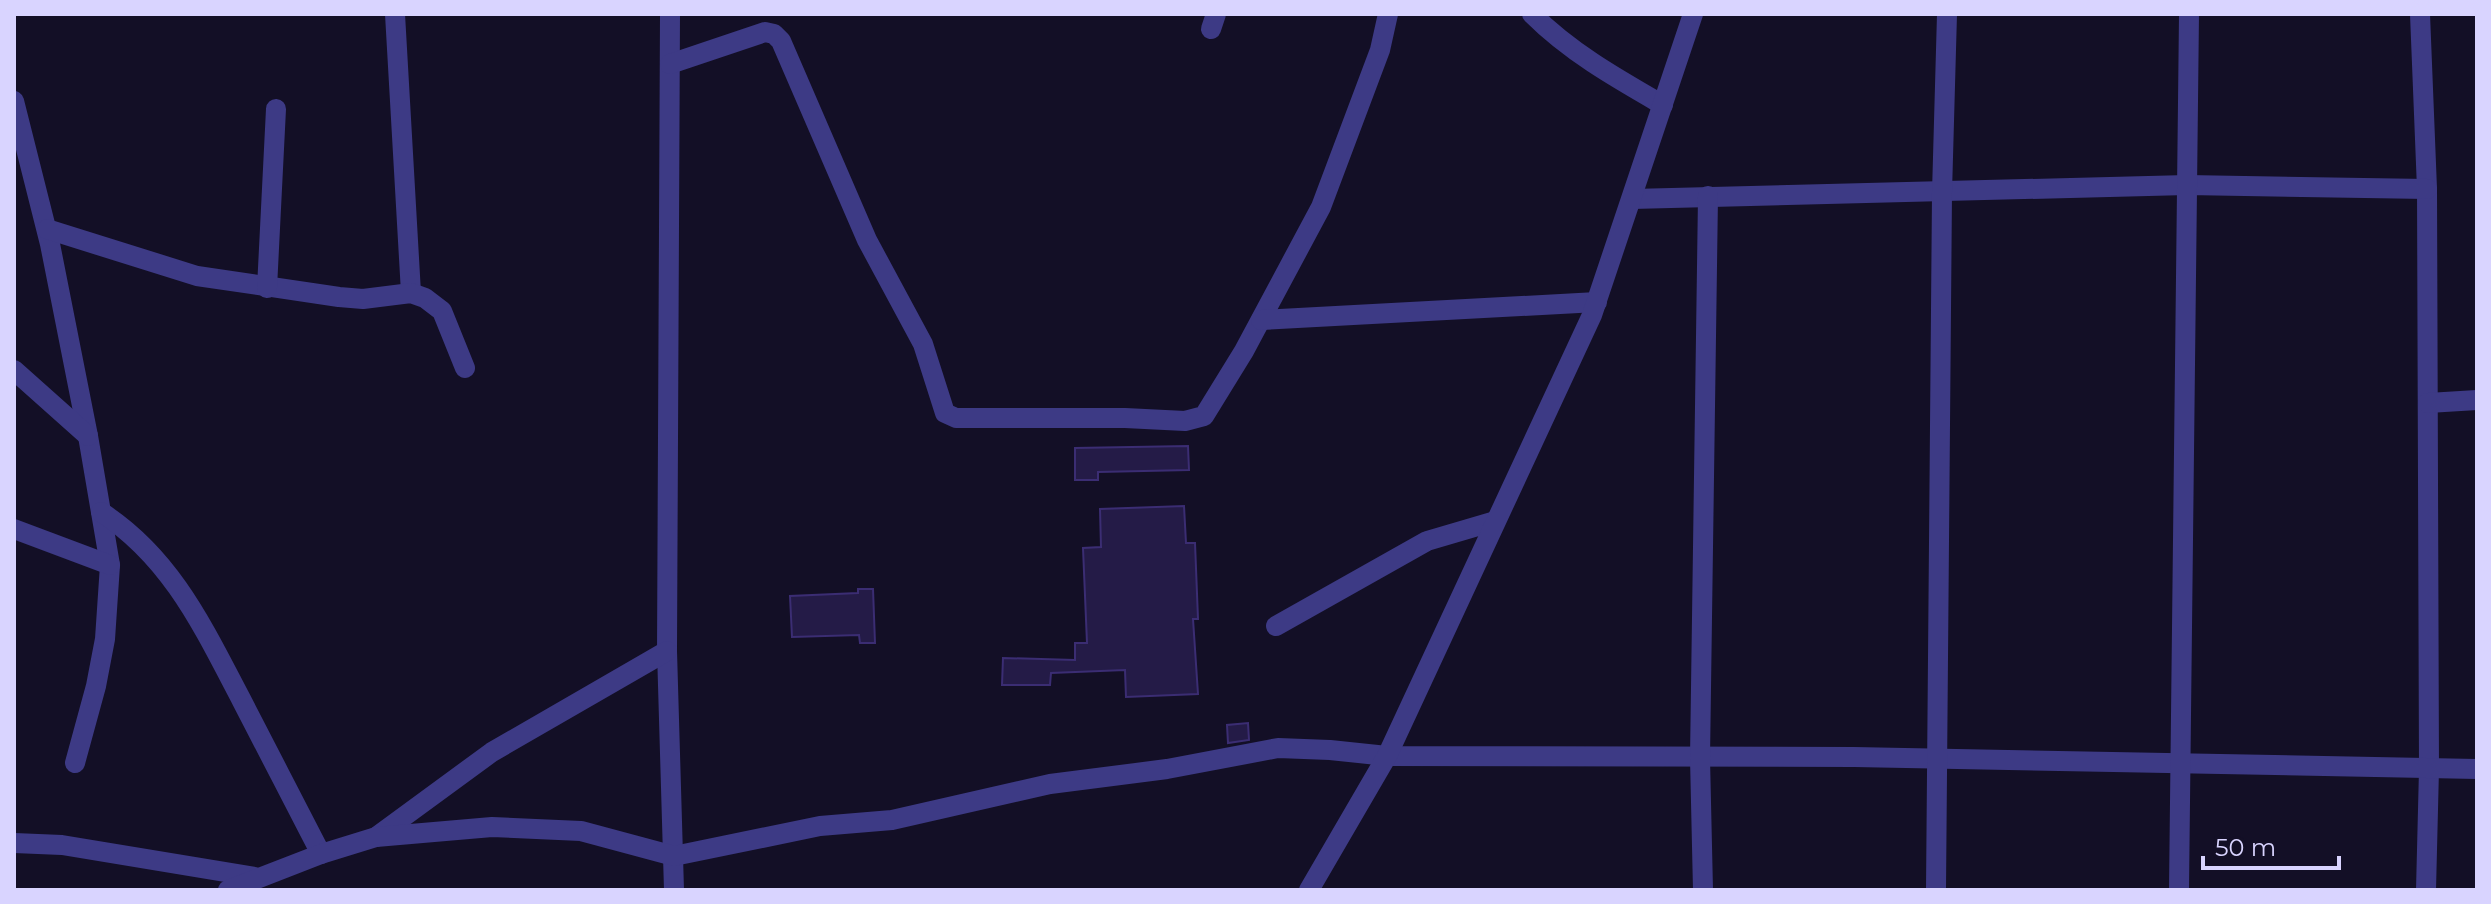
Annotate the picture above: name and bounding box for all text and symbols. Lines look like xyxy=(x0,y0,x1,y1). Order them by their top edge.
scale bar xyxy=(2203,820,2339,870)
text: 50 m xyxy=(2215,833,2276,862)

